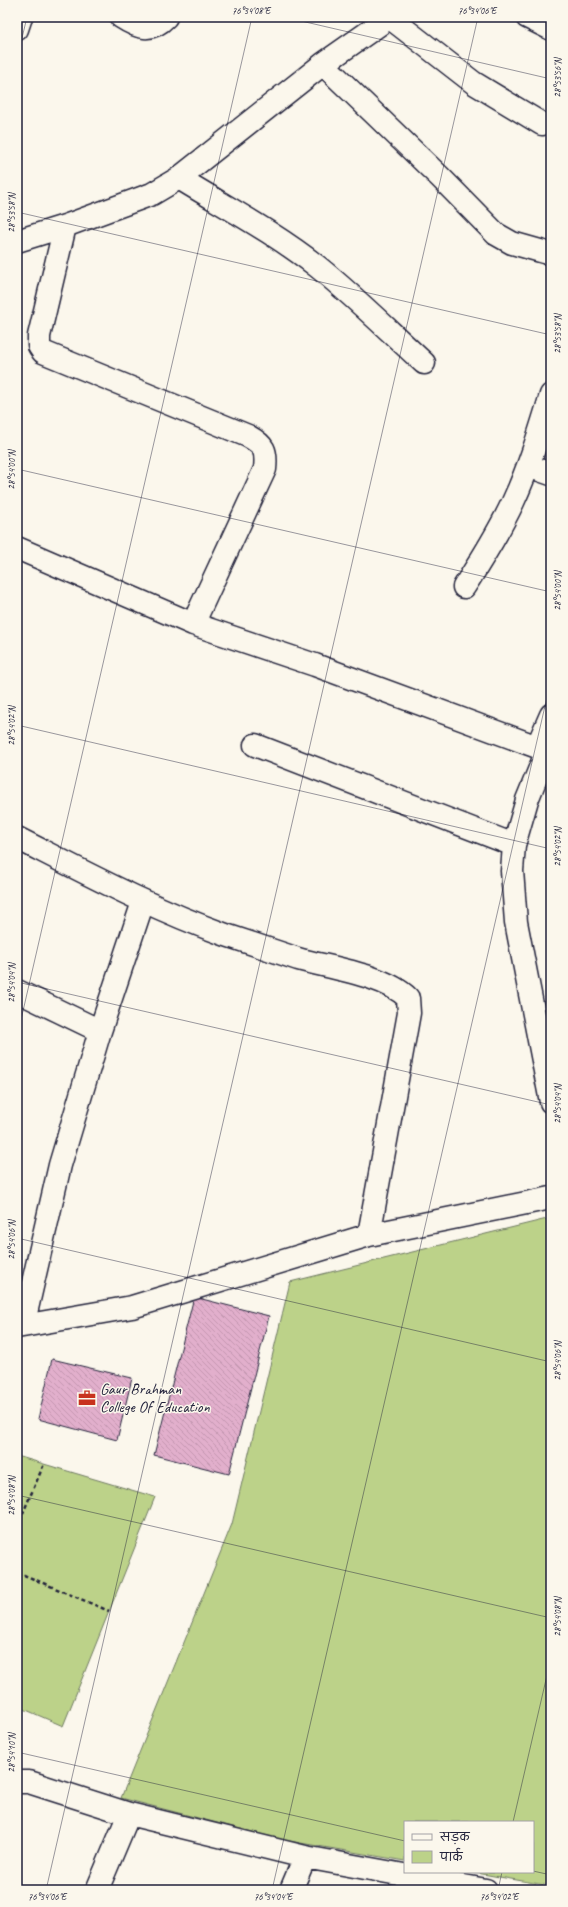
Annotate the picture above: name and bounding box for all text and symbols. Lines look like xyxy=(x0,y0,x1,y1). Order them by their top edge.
text: 76°34'08"E xyxy=(232,4,272,17)
text: 76°34'06"E xyxy=(458,4,498,17)
text: 28°53'56"N xyxy=(551,56,564,98)
text: 28°53'58"N xyxy=(5,191,18,233)
text: 28°53'58"N xyxy=(551,312,564,354)
text: 28°54'00"N xyxy=(5,448,18,490)
text: 28°54'00"N xyxy=(551,569,564,611)
text: 28°54'02"N xyxy=(5,704,18,746)
text: 28°54'02"N xyxy=(551,825,564,867)
text: 28°54'04"N xyxy=(5,961,18,1003)
text: 28°54'04"N xyxy=(551,1082,564,1124)
text: 28°54'06"N xyxy=(5,1218,18,1260)
text: 28°54'06"N xyxy=(551,1339,564,1381)
place label: Gaur Brahman College Of Education xyxy=(100,1379,210,1417)
office icon: Gaur Brahman College Of Education xyxy=(77,1388,97,1408)
text: 28°54'08"N xyxy=(5,1474,18,1516)
text: 28°54'08"N xyxy=(551,1595,564,1637)
text: 28°54'10"N xyxy=(5,1731,18,1773)
legend xyxy=(404,1821,534,1873)
text: सड़क xyxy=(439,1829,471,1845)
text: पार्क xyxy=(439,1847,464,1865)
text: 76°34'06"E xyxy=(28,1890,68,1903)
text: 76°34'04"E xyxy=(254,1890,294,1903)
text: 76°34'02"E xyxy=(480,1890,520,1903)

